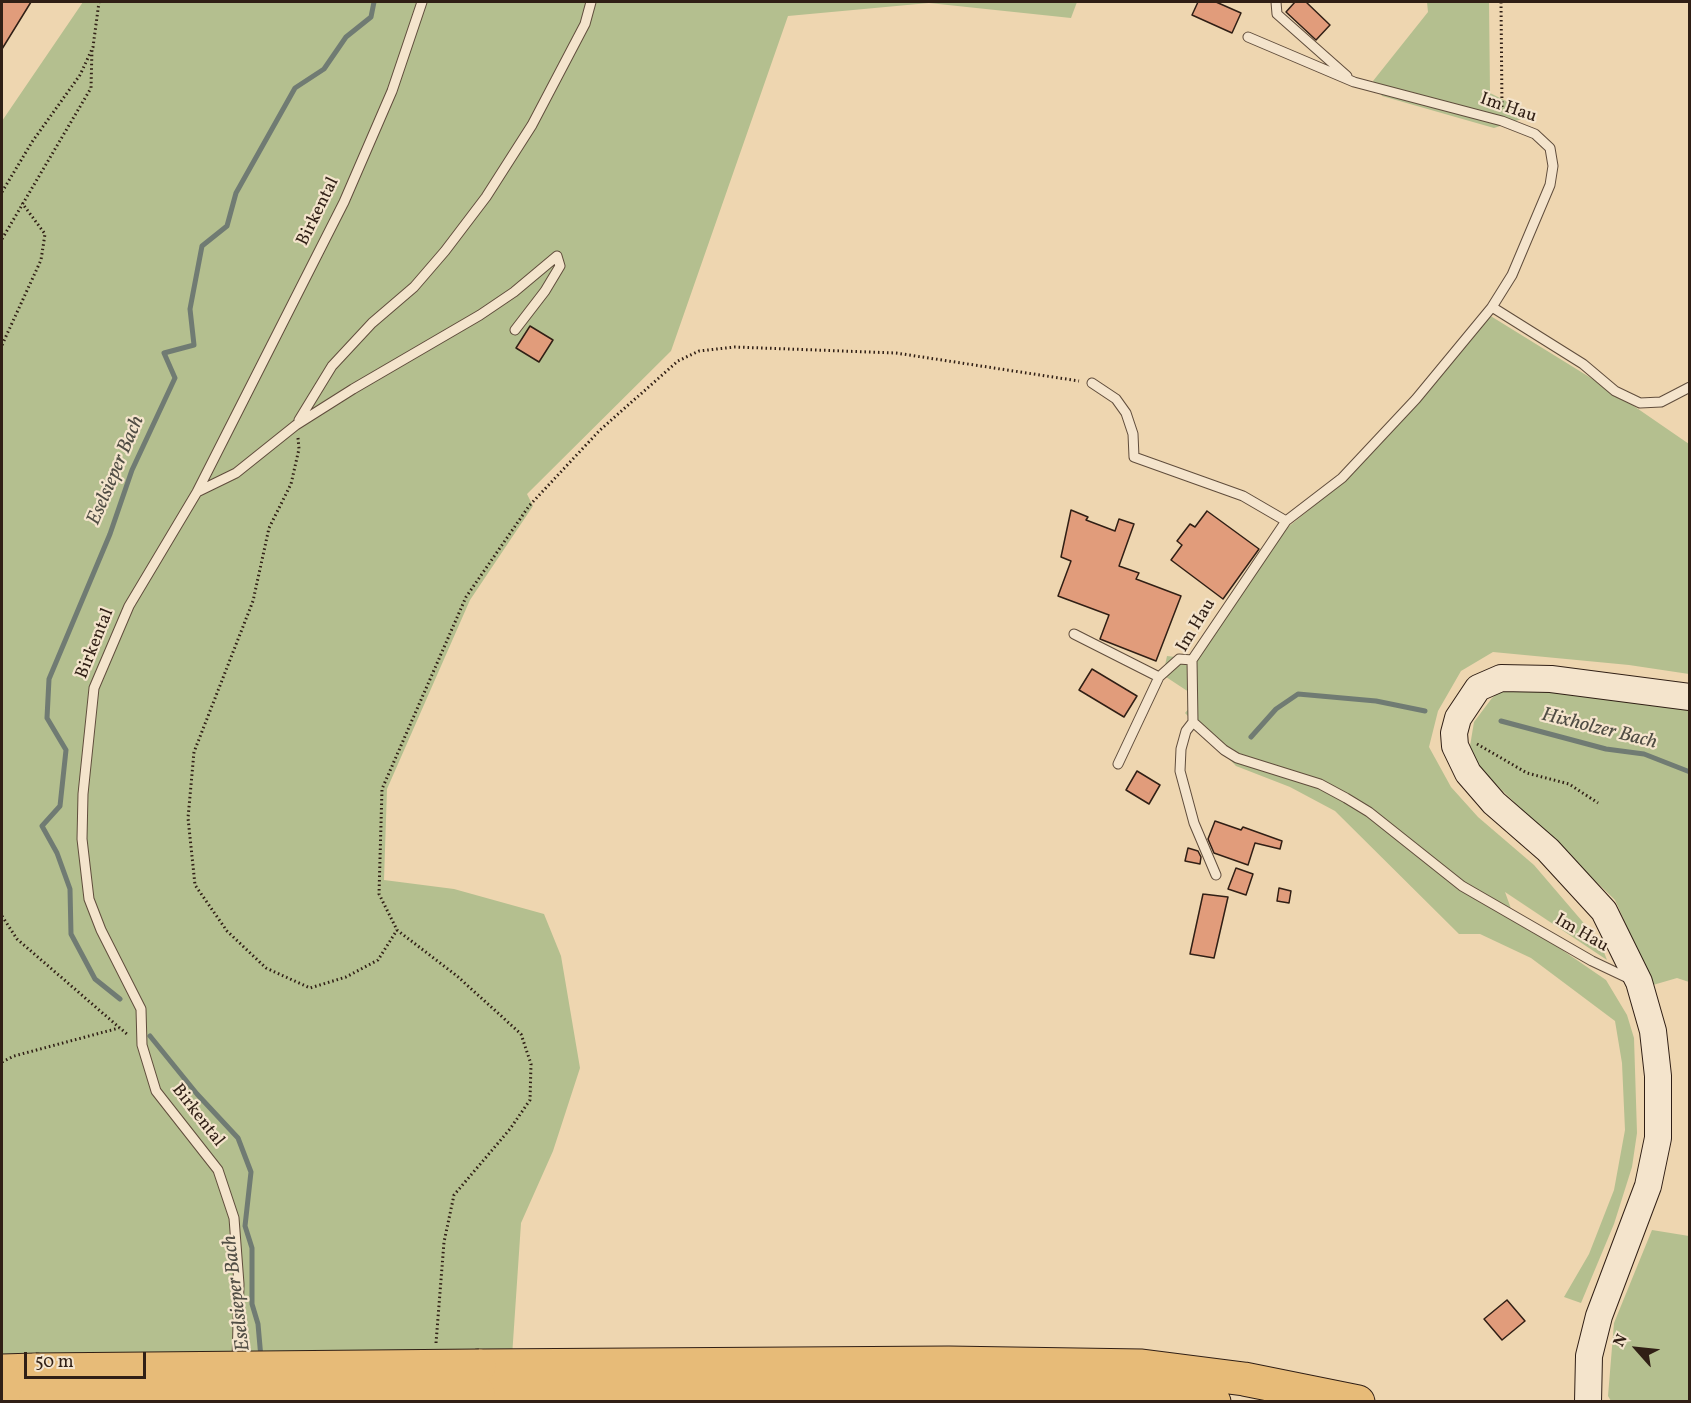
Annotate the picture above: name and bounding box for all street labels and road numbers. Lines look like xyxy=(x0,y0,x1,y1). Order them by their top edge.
street label: Im Hau xyxy=(1477,89,1539,129)
street label: Birkental xyxy=(293,174,345,250)
street label: Im Hau xyxy=(1173,595,1221,657)
street label: Birkental xyxy=(72,606,120,682)
street label: Im Hau xyxy=(1550,910,1612,958)
street label: Birkental xyxy=(166,1080,228,1152)

